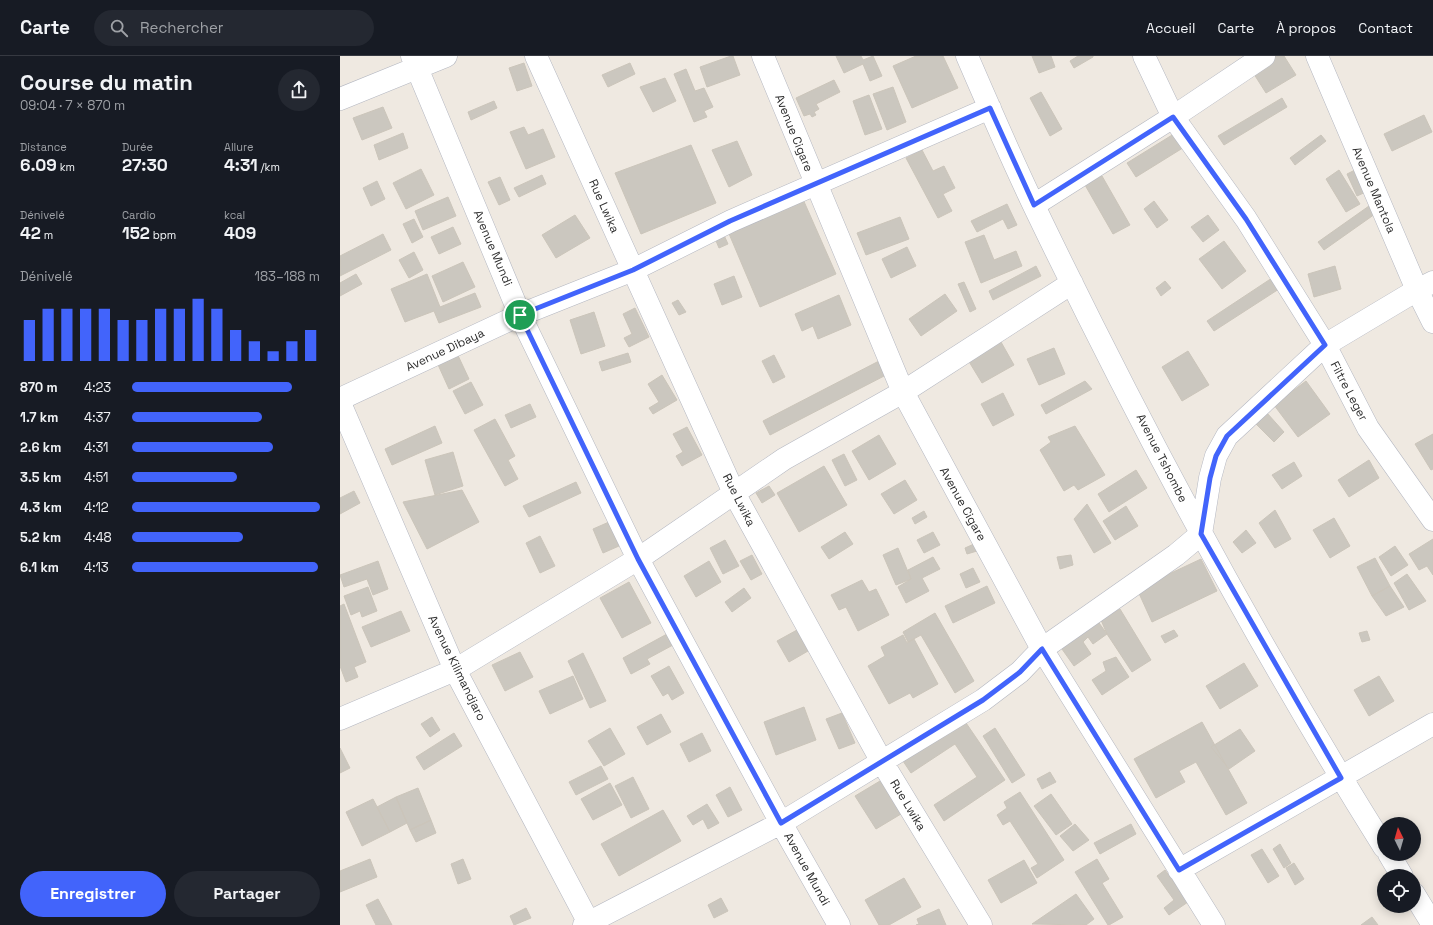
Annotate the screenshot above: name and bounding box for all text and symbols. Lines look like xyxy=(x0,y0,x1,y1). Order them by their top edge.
search box xyxy=(94,10,374,46)
text: Carte xyxy=(20,15,70,40)
icon: search xyxy=(108,17,130,39)
text: Rechercher xyxy=(140,18,224,37)
text: Accueil xyxy=(1146,19,1195,37)
text: Carte xyxy=(1217,19,1254,37)
text: À propos xyxy=(1276,19,1336,37)
text: Contact xyxy=(1358,19,1413,37)
text: Course du matin xyxy=(20,68,193,96)
button: share xyxy=(278,69,320,111)
street label: Avenue Cigare xyxy=(771,92,817,174)
text: 09:04 · 7 × 870 m xyxy=(20,97,125,114)
text: Distance xyxy=(20,140,67,154)
text: Durée xyxy=(122,140,153,154)
text: Allure xyxy=(224,140,254,154)
street label: Avenue Mantola xyxy=(1349,144,1399,236)
text: 6.09 xyxy=(20,154,57,176)
text: 27:30 xyxy=(122,154,168,176)
text: 4:31 xyxy=(224,154,258,176)
text: km xyxy=(57,160,75,174)
text: /km xyxy=(258,160,280,174)
street label: Rue Lwika xyxy=(585,177,623,236)
street label: Avenue Mundi xyxy=(470,207,516,289)
text: Dénivelé xyxy=(20,208,65,222)
text: Cardio xyxy=(122,208,156,222)
text: kcal xyxy=(224,208,245,222)
text: 42 xyxy=(20,222,41,244)
text: 152 xyxy=(122,222,150,244)
text: 409 xyxy=(224,222,256,244)
text: m xyxy=(41,228,53,242)
text: bpm xyxy=(150,228,176,242)
text: Dénivelé xyxy=(20,268,73,285)
text: 183–188 m xyxy=(255,268,320,285)
pin xyxy=(503,298,537,332)
icon: arrive xyxy=(509,304,531,326)
street label: Avenue Dibaya xyxy=(403,325,487,375)
street label: Filtre Leger xyxy=(1327,358,1372,424)
text: 870 m xyxy=(20,379,58,396)
text: 4:23 xyxy=(84,379,111,396)
text: 1.7 km xyxy=(20,409,58,426)
text: 4:37 xyxy=(84,409,111,426)
street label: Avenue Tshombe xyxy=(1133,411,1191,505)
text: 2.6 km xyxy=(20,439,61,456)
text: 4:31 xyxy=(84,439,109,456)
street label: Avenue Cigare xyxy=(936,464,990,544)
text: 3.5 km xyxy=(20,469,61,486)
text: 4:51 xyxy=(84,469,108,486)
street label: Rue Lwika xyxy=(719,471,759,529)
text: 4.3 km xyxy=(20,499,62,516)
text: 4:12 xyxy=(84,499,109,516)
text: 5.2 km xyxy=(20,529,61,546)
text: 4:48 xyxy=(84,529,112,546)
text: 6.1 km xyxy=(20,559,59,576)
text: 4:13 xyxy=(84,559,109,576)
street label: Avenue Kilimandjaro xyxy=(424,613,490,723)
street label: Rue Lwika xyxy=(886,776,930,834)
north arrow xyxy=(1377,817,1421,861)
map controls xyxy=(1377,817,1421,913)
street label: Avenue Mundi xyxy=(780,830,834,908)
button: locate xyxy=(1377,869,1421,913)
button: Enregistrer xyxy=(20,871,166,917)
button: Partager xyxy=(174,871,320,917)

